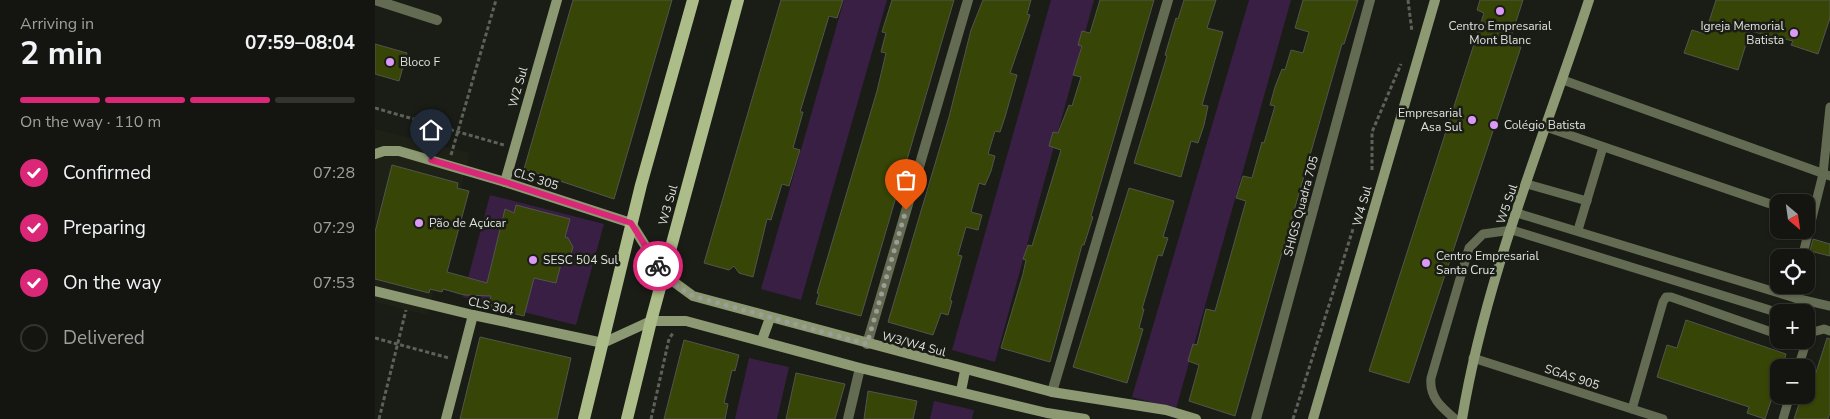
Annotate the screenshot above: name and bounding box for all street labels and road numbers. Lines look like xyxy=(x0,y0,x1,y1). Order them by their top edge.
street label: W2 Sul xyxy=(505,65,531,109)
street label: SHIGS Quadra 705 xyxy=(1280,154,1322,258)
street label: CLS 305 xyxy=(511,164,561,194)
street label: W5 Sul xyxy=(1493,182,1521,226)
street label: W3 Sul xyxy=(655,183,681,227)
street label: W4 Sul xyxy=(1349,184,1375,228)
street label: CLS 304 xyxy=(467,293,515,319)
street label: W3/W4 Sul xyxy=(880,328,948,360)
street label: SGAS 905 xyxy=(1543,361,1601,393)

